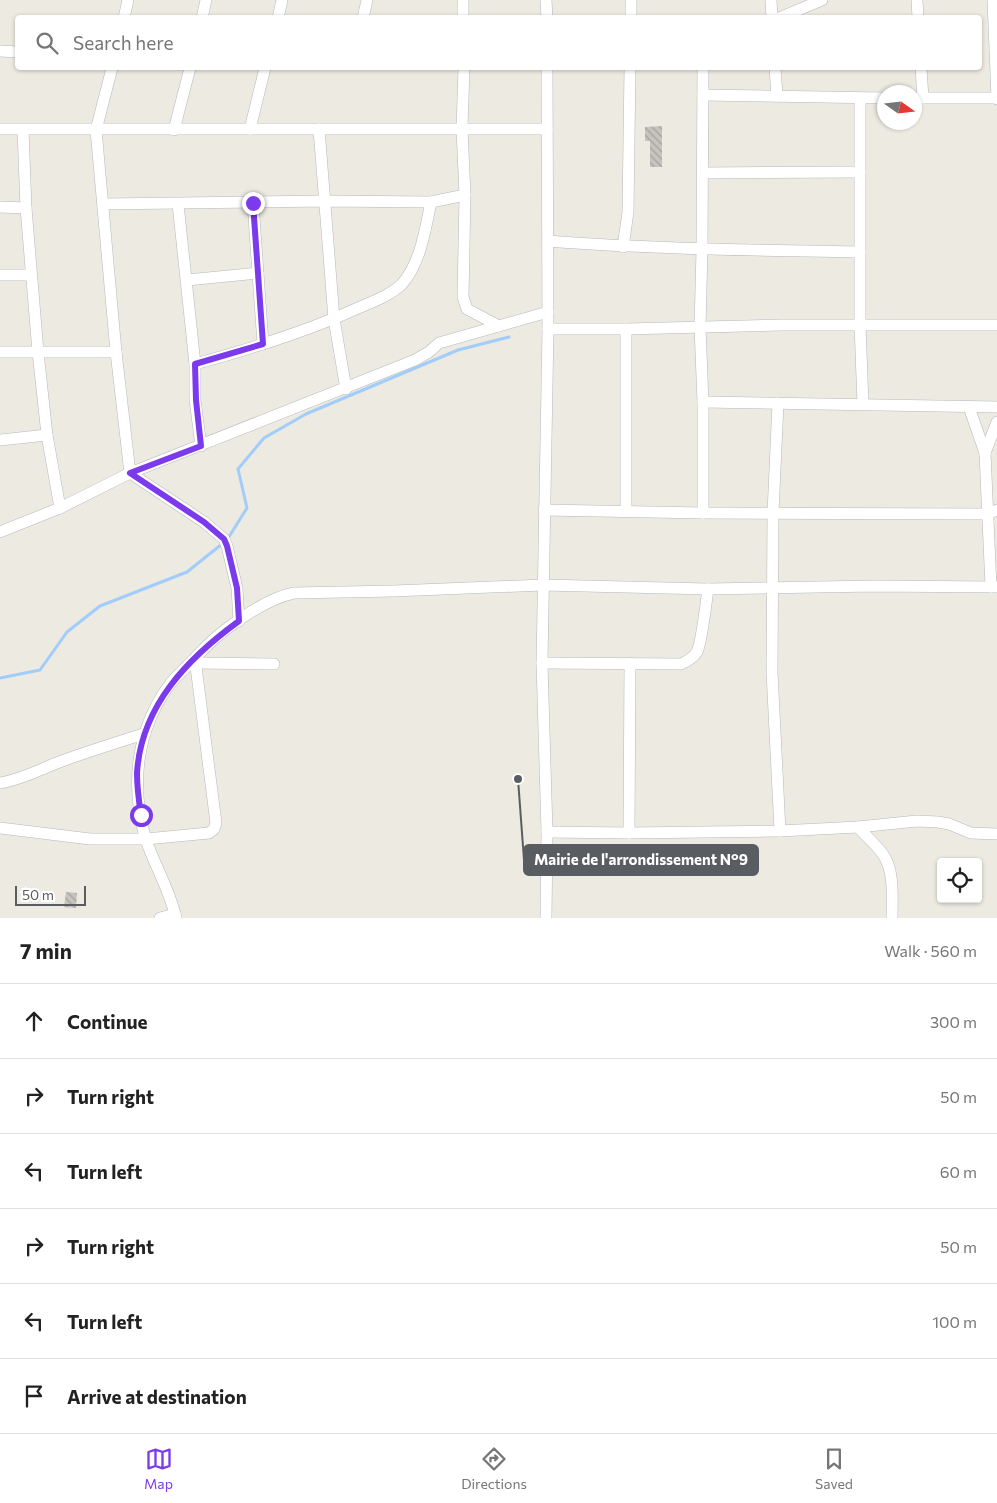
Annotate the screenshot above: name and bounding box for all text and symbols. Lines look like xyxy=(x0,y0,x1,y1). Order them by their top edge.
search box xyxy=(15,15,982,70)
icon: search xyxy=(33,29,61,57)
text: Search here xyxy=(73,31,173,54)
north arrow xyxy=(877,85,922,130)
route end xyxy=(242,192,265,215)
route start xyxy=(130,804,153,827)
callout: Mairie de l'arrondissement N°9 xyxy=(524,845,758,875)
text: Mairie de l'arrondissement N°9 xyxy=(534,850,748,868)
map controls xyxy=(937,858,982,903)
button: locate xyxy=(937,858,982,903)
scale bar xyxy=(15,883,86,906)
text: 50 m xyxy=(22,886,54,903)
text: 7 min xyxy=(20,938,72,963)
text: Walk · 560 m xyxy=(884,941,977,960)
icon: ahead xyxy=(20,1007,48,1035)
text: Continue xyxy=(67,1010,147,1033)
text: 300 m xyxy=(930,1012,977,1031)
icon: right xyxy=(20,1082,48,1110)
text: Turn right xyxy=(67,1085,154,1108)
text: 50 m xyxy=(940,1087,977,1106)
icon: left xyxy=(20,1157,48,1185)
text: Turn left xyxy=(67,1160,142,1183)
text: 60 m xyxy=(940,1162,977,1181)
icon: right xyxy=(20,1232,48,1260)
text: Turn right xyxy=(67,1235,154,1258)
text: 50 m xyxy=(940,1237,977,1256)
icon: left xyxy=(20,1307,48,1335)
text: Turn left xyxy=(67,1310,142,1333)
text: 100 m xyxy=(932,1312,977,1331)
icon: arrive xyxy=(20,1382,48,1410)
text: Arrive at destination xyxy=(67,1385,247,1408)
tab: Map xyxy=(144,1445,173,1492)
tab: Directions xyxy=(461,1445,527,1492)
tab: Saved xyxy=(815,1445,853,1492)

